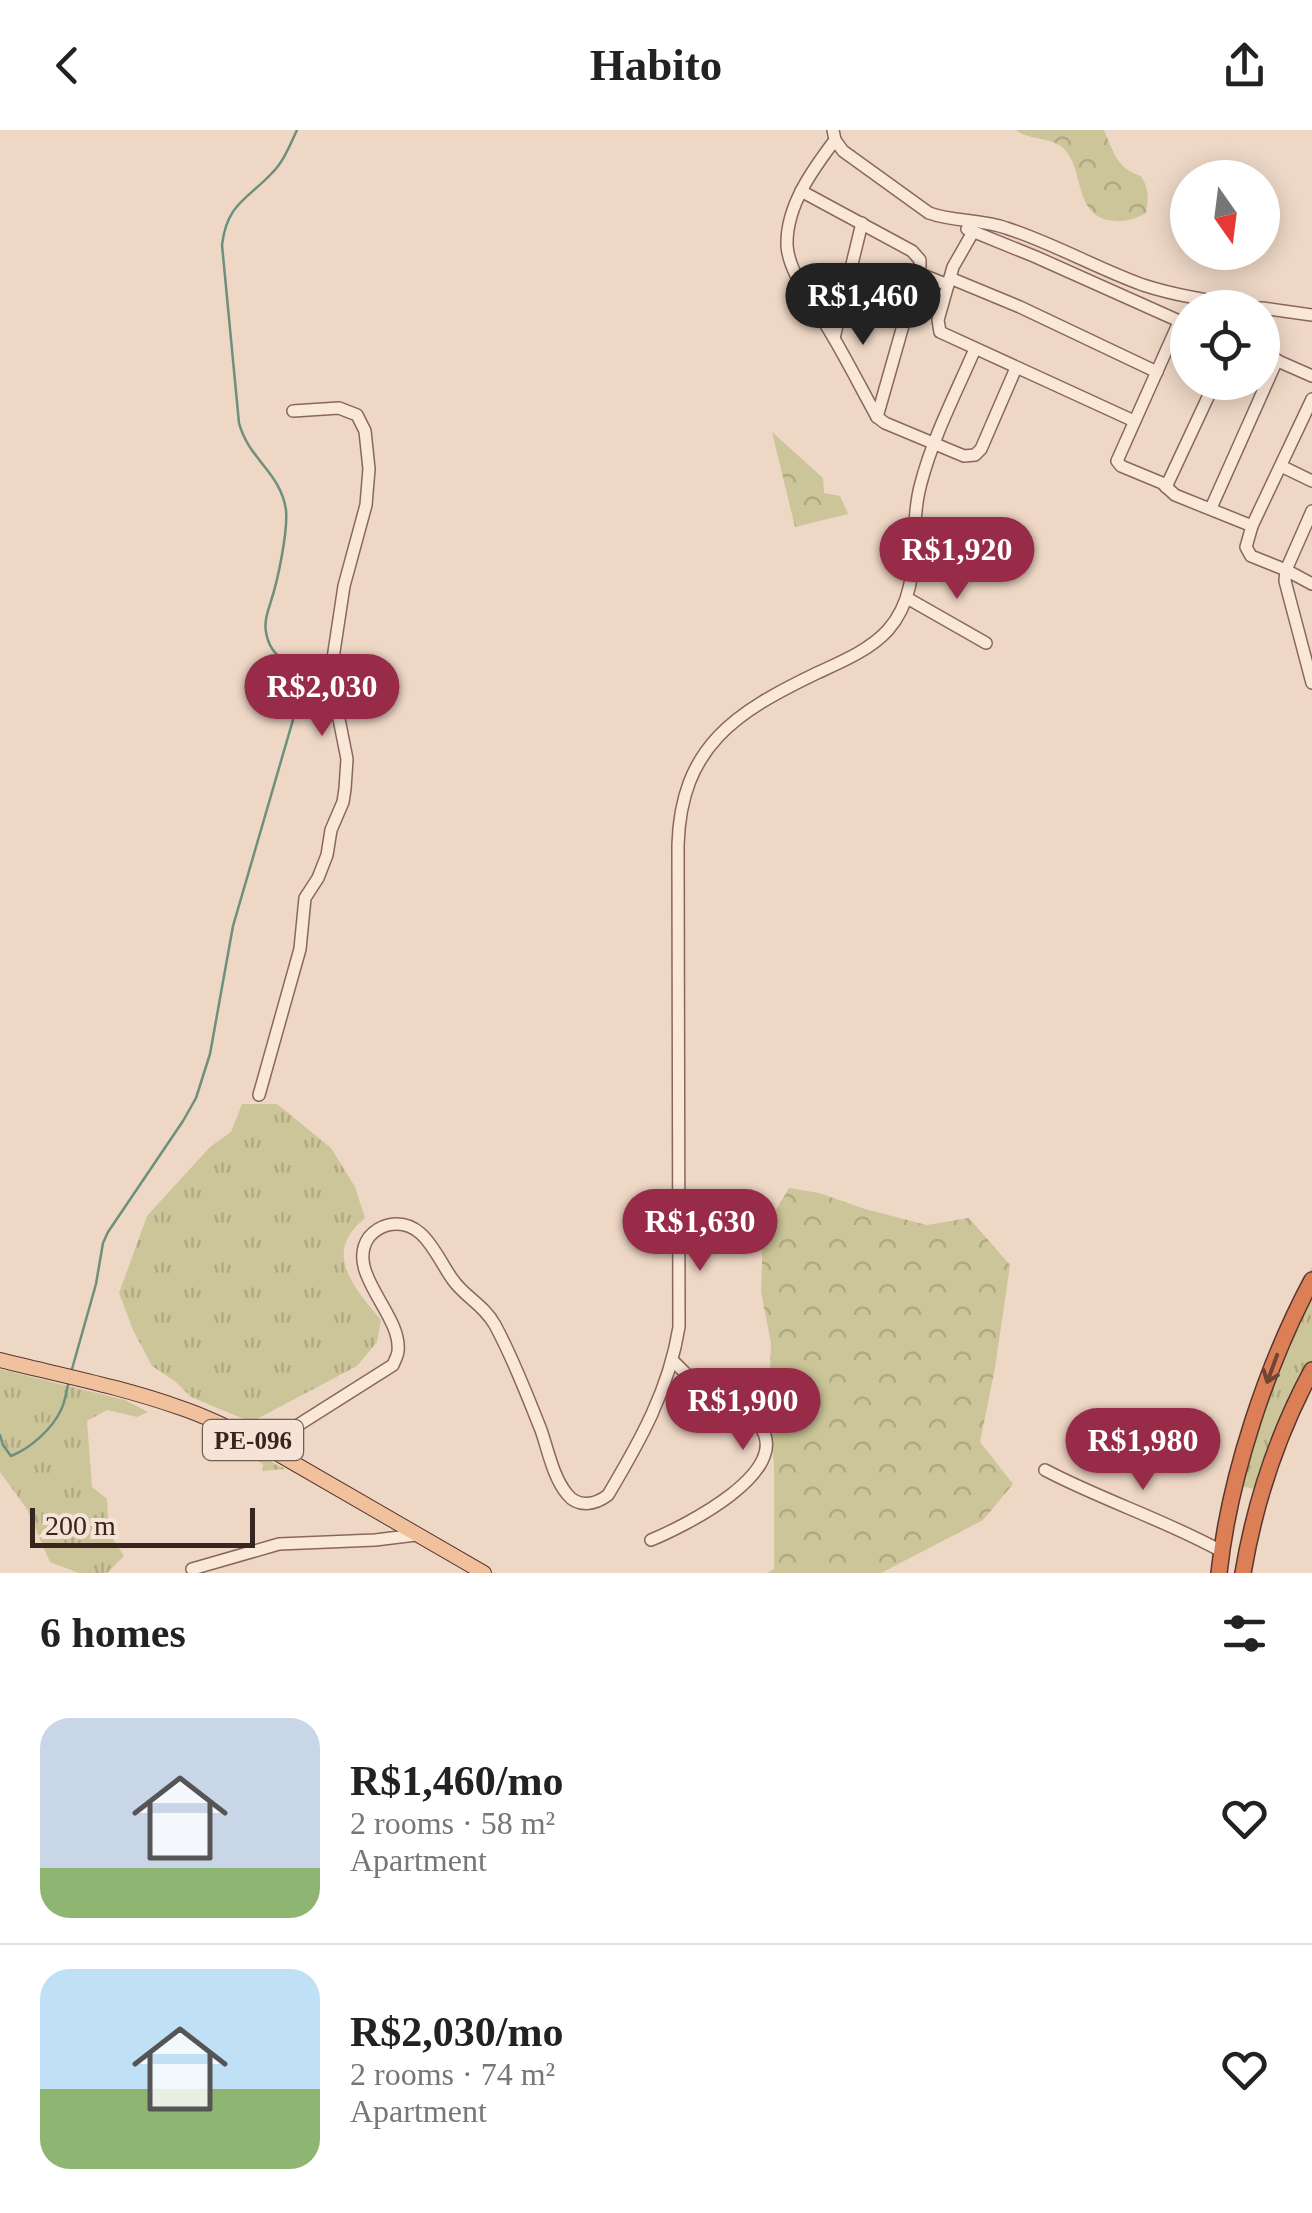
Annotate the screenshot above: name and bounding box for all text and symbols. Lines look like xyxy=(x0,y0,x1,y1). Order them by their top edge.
icon: back xyxy=(40,38,95,93)
icon: share xyxy=(1217,38,1272,93)
text: Habito xyxy=(590,40,722,90)
north arrow xyxy=(1170,160,1280,270)
map controls xyxy=(1170,160,1280,400)
pin: R$1,460 xyxy=(771,263,955,348)
text: R$1,460 xyxy=(807,277,919,313)
button: locate xyxy=(1170,290,1280,400)
pin: R$1,920 xyxy=(865,517,1049,602)
text: R$1,920 xyxy=(901,531,1013,567)
pin: R$2,030 xyxy=(230,654,414,739)
text: R$2,030 xyxy=(266,668,378,704)
pin: R$1,630 xyxy=(608,1189,792,1274)
text: R$1,630 xyxy=(644,1203,756,1239)
one-way arrow xyxy=(1262,1352,1280,1383)
pin: R$1,900 xyxy=(651,1368,835,1453)
text: R$1,900 xyxy=(687,1382,799,1418)
pin: R$1,980 xyxy=(1051,1408,1235,1493)
road number: PE-096 xyxy=(203,1420,303,1460)
text: R$1,980 xyxy=(1087,1422,1199,1458)
scale bar xyxy=(30,1503,255,1548)
text: 200 m xyxy=(45,1510,116,1541)
icon: filters xyxy=(1217,1606,1272,1661)
text: 6 homes xyxy=(40,1610,186,1656)
icon: home xyxy=(120,1758,240,1878)
text: R$1,460/mo xyxy=(350,1758,564,1804)
icon: heart xyxy=(1217,1791,1272,1846)
text: 2 rooms · 58 m² xyxy=(350,1805,555,1841)
text: Apartment xyxy=(350,1842,487,1878)
icon: home xyxy=(120,2009,240,2129)
text: R$2,030/mo xyxy=(350,2009,564,2055)
icon: heart xyxy=(1217,2042,1272,2097)
text: 2 rooms · 74 m² xyxy=(350,2056,555,2092)
text: Apartment xyxy=(350,2093,487,2129)

